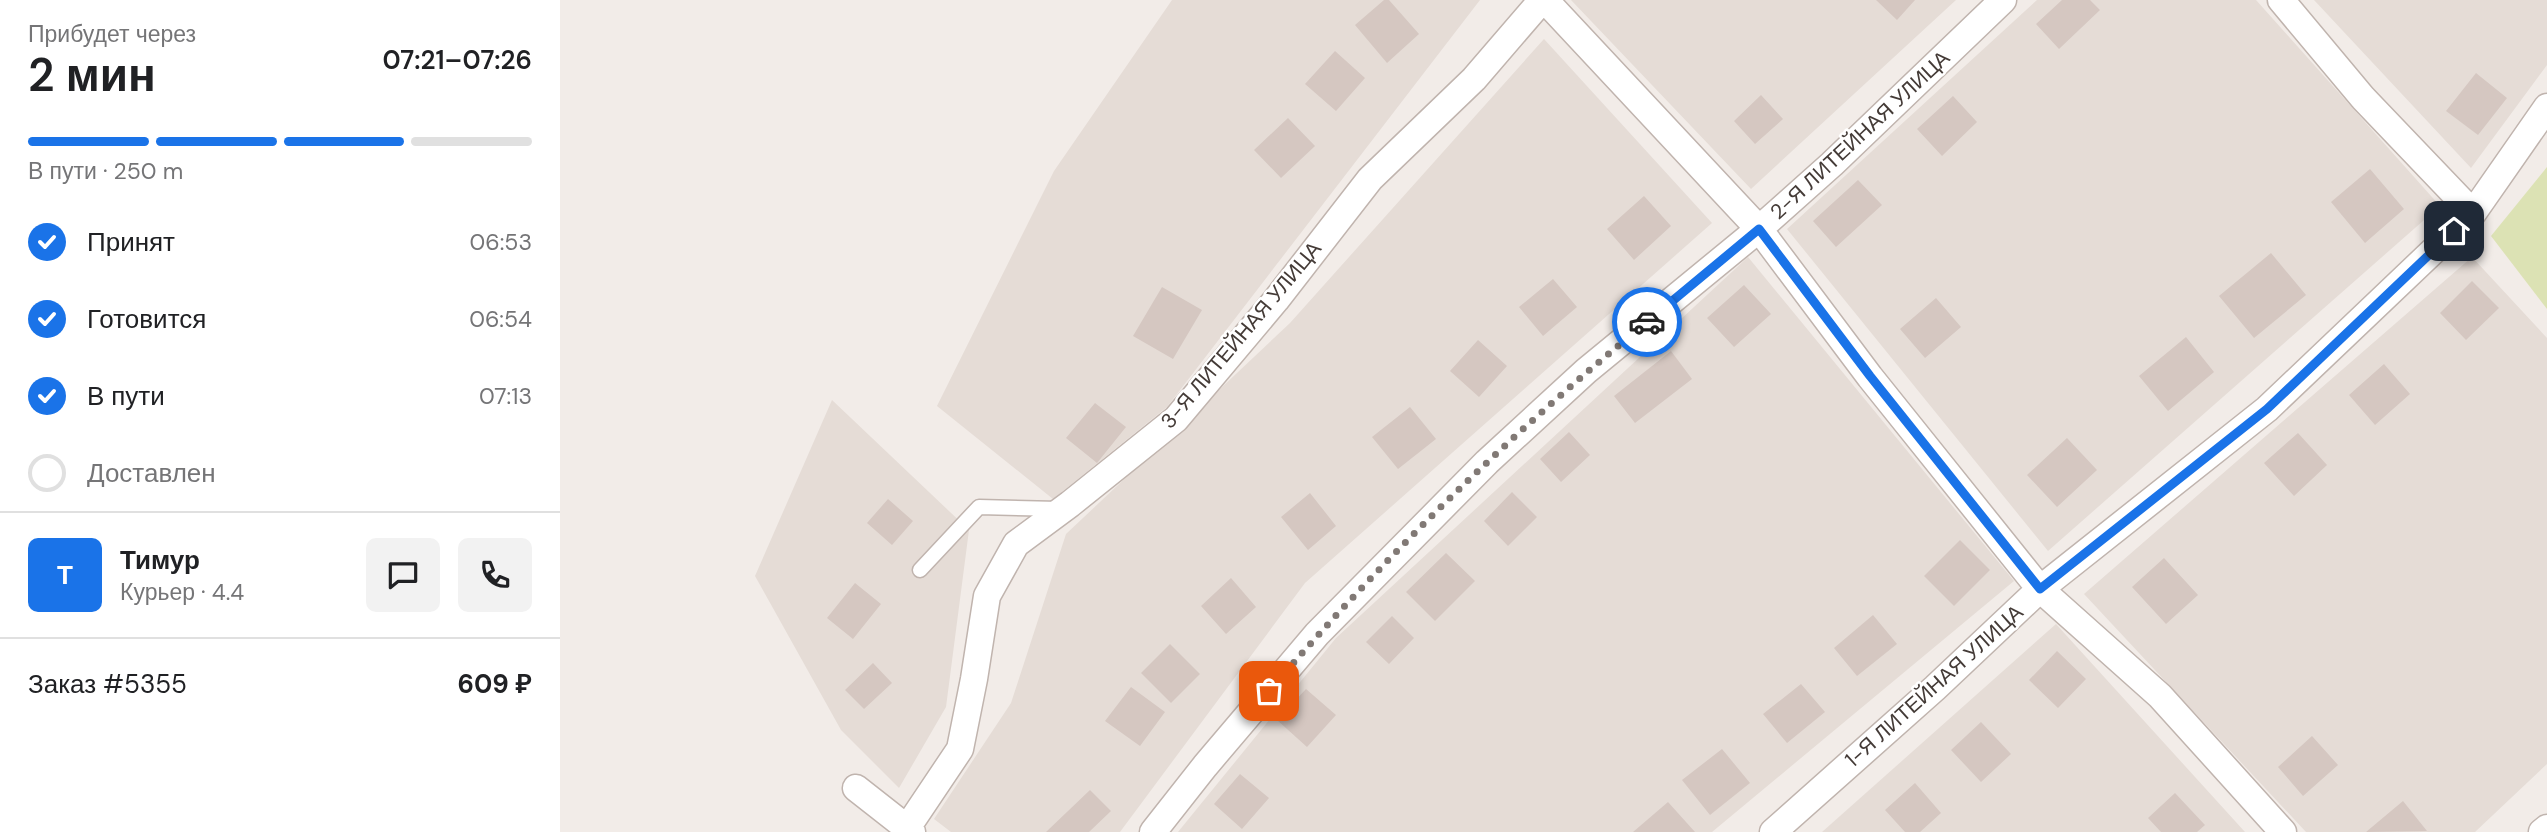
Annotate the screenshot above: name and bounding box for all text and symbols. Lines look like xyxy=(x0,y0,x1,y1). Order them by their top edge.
text: Прибудет через xyxy=(28,19,196,49)
text: 07:21–07:26 xyxy=(382,43,532,77)
street label: 2-Я ЛИТЕЙНАЯ УЛИЦА xyxy=(1764,44,1956,226)
text: 2 мин xyxy=(28,45,156,105)
text: В пути · 250 m xyxy=(28,156,183,186)
pin xyxy=(2424,201,2484,261)
icon: home xyxy=(2435,212,2473,250)
icon: check xyxy=(28,223,66,261)
text: Принят xyxy=(87,225,175,259)
text: 06:53 xyxy=(470,227,532,257)
street label: 3-Я ЛИТЕЙНАЯ УЛИЦА xyxy=(1154,235,1328,435)
courier xyxy=(1612,287,1682,357)
icon: check xyxy=(28,300,66,338)
text: Готовится xyxy=(87,302,206,336)
icon: car xyxy=(1628,303,1666,341)
text: 06:54 xyxy=(469,304,532,334)
icon: check xyxy=(28,377,66,415)
text: В пути xyxy=(87,379,165,413)
text: 07:13 xyxy=(479,381,532,411)
text: Доставлен xyxy=(87,456,216,490)
button: chat xyxy=(366,538,440,612)
button: phone xyxy=(458,538,532,612)
text: Тимур xyxy=(120,543,200,577)
text: Т xyxy=(57,558,73,592)
text: Курьер · 4.4 xyxy=(120,577,244,607)
street label: 1-Я ЛИТЕЙНАЯ УЛИЦА xyxy=(1839,598,2029,774)
pin xyxy=(1239,661,1299,721)
text: Заказ #5355 xyxy=(28,667,187,701)
text: 609 ₽ xyxy=(458,667,532,701)
icon: bag xyxy=(1250,672,1288,710)

